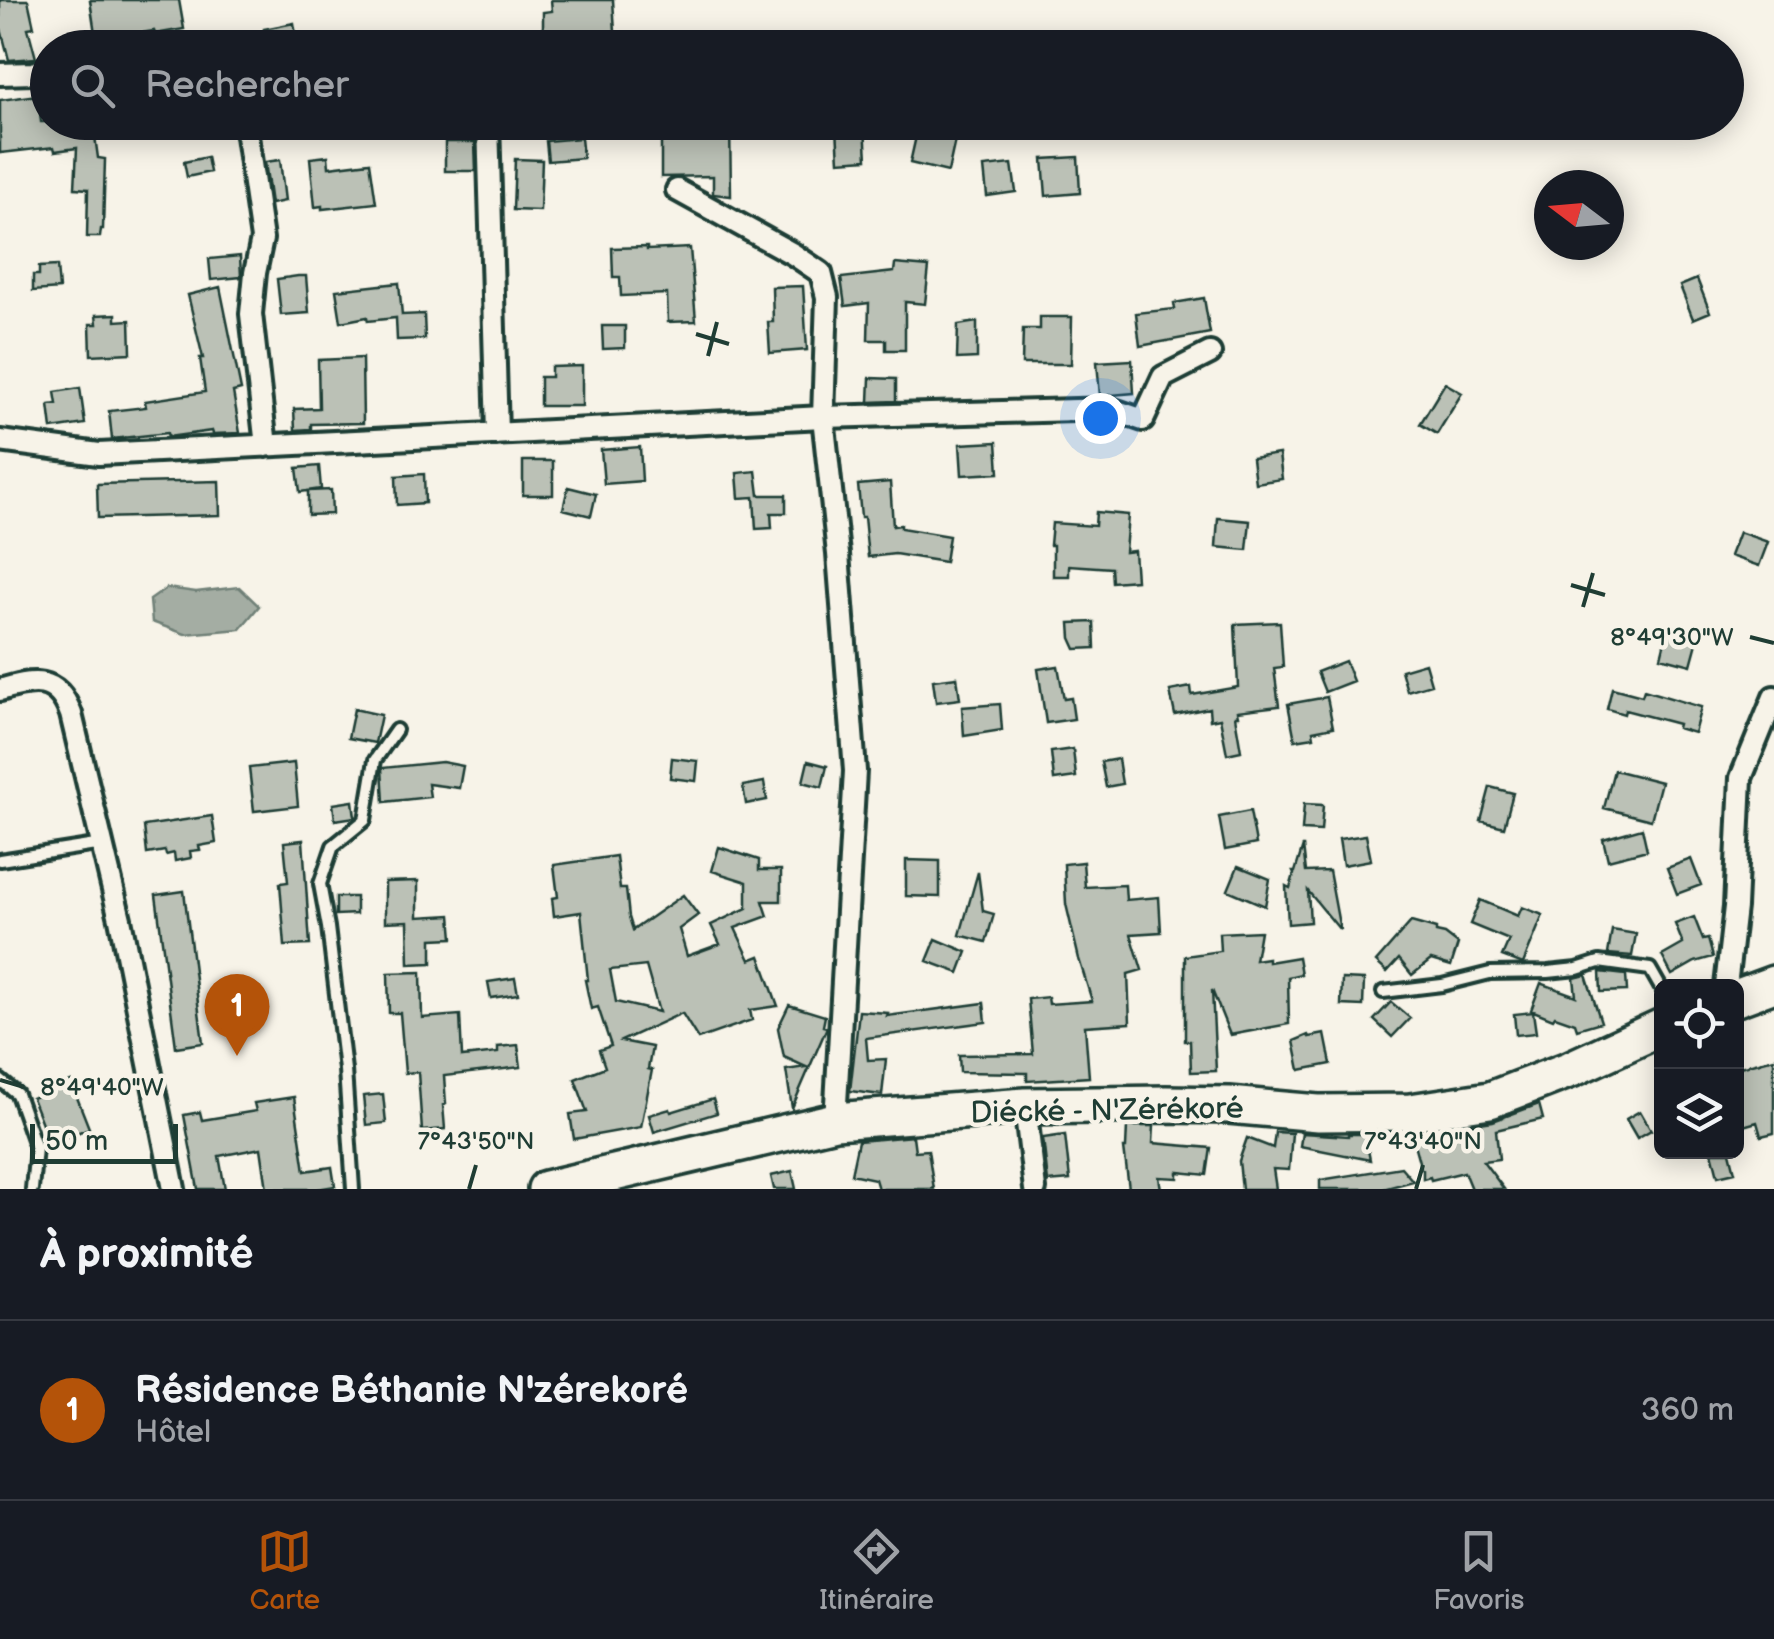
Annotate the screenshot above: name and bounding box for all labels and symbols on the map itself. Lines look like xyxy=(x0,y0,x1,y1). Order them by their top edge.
north arrow xyxy=(1534,170,1624,260)
your location xyxy=(1075,393,1126,444)
text: 8°49'30"W xyxy=(1610,622,1734,653)
pin: 1 xyxy=(204,974,270,1056)
text: 8°49'40"W xyxy=(40,1072,164,1103)
street label: Diécké - N'Zérékoré xyxy=(970,1091,1244,1131)
scale bar xyxy=(30,1119,178,1164)
text: 7°43'50"N xyxy=(417,1126,535,1157)
text: 7°43'40"N xyxy=(1364,1126,1482,1157)

